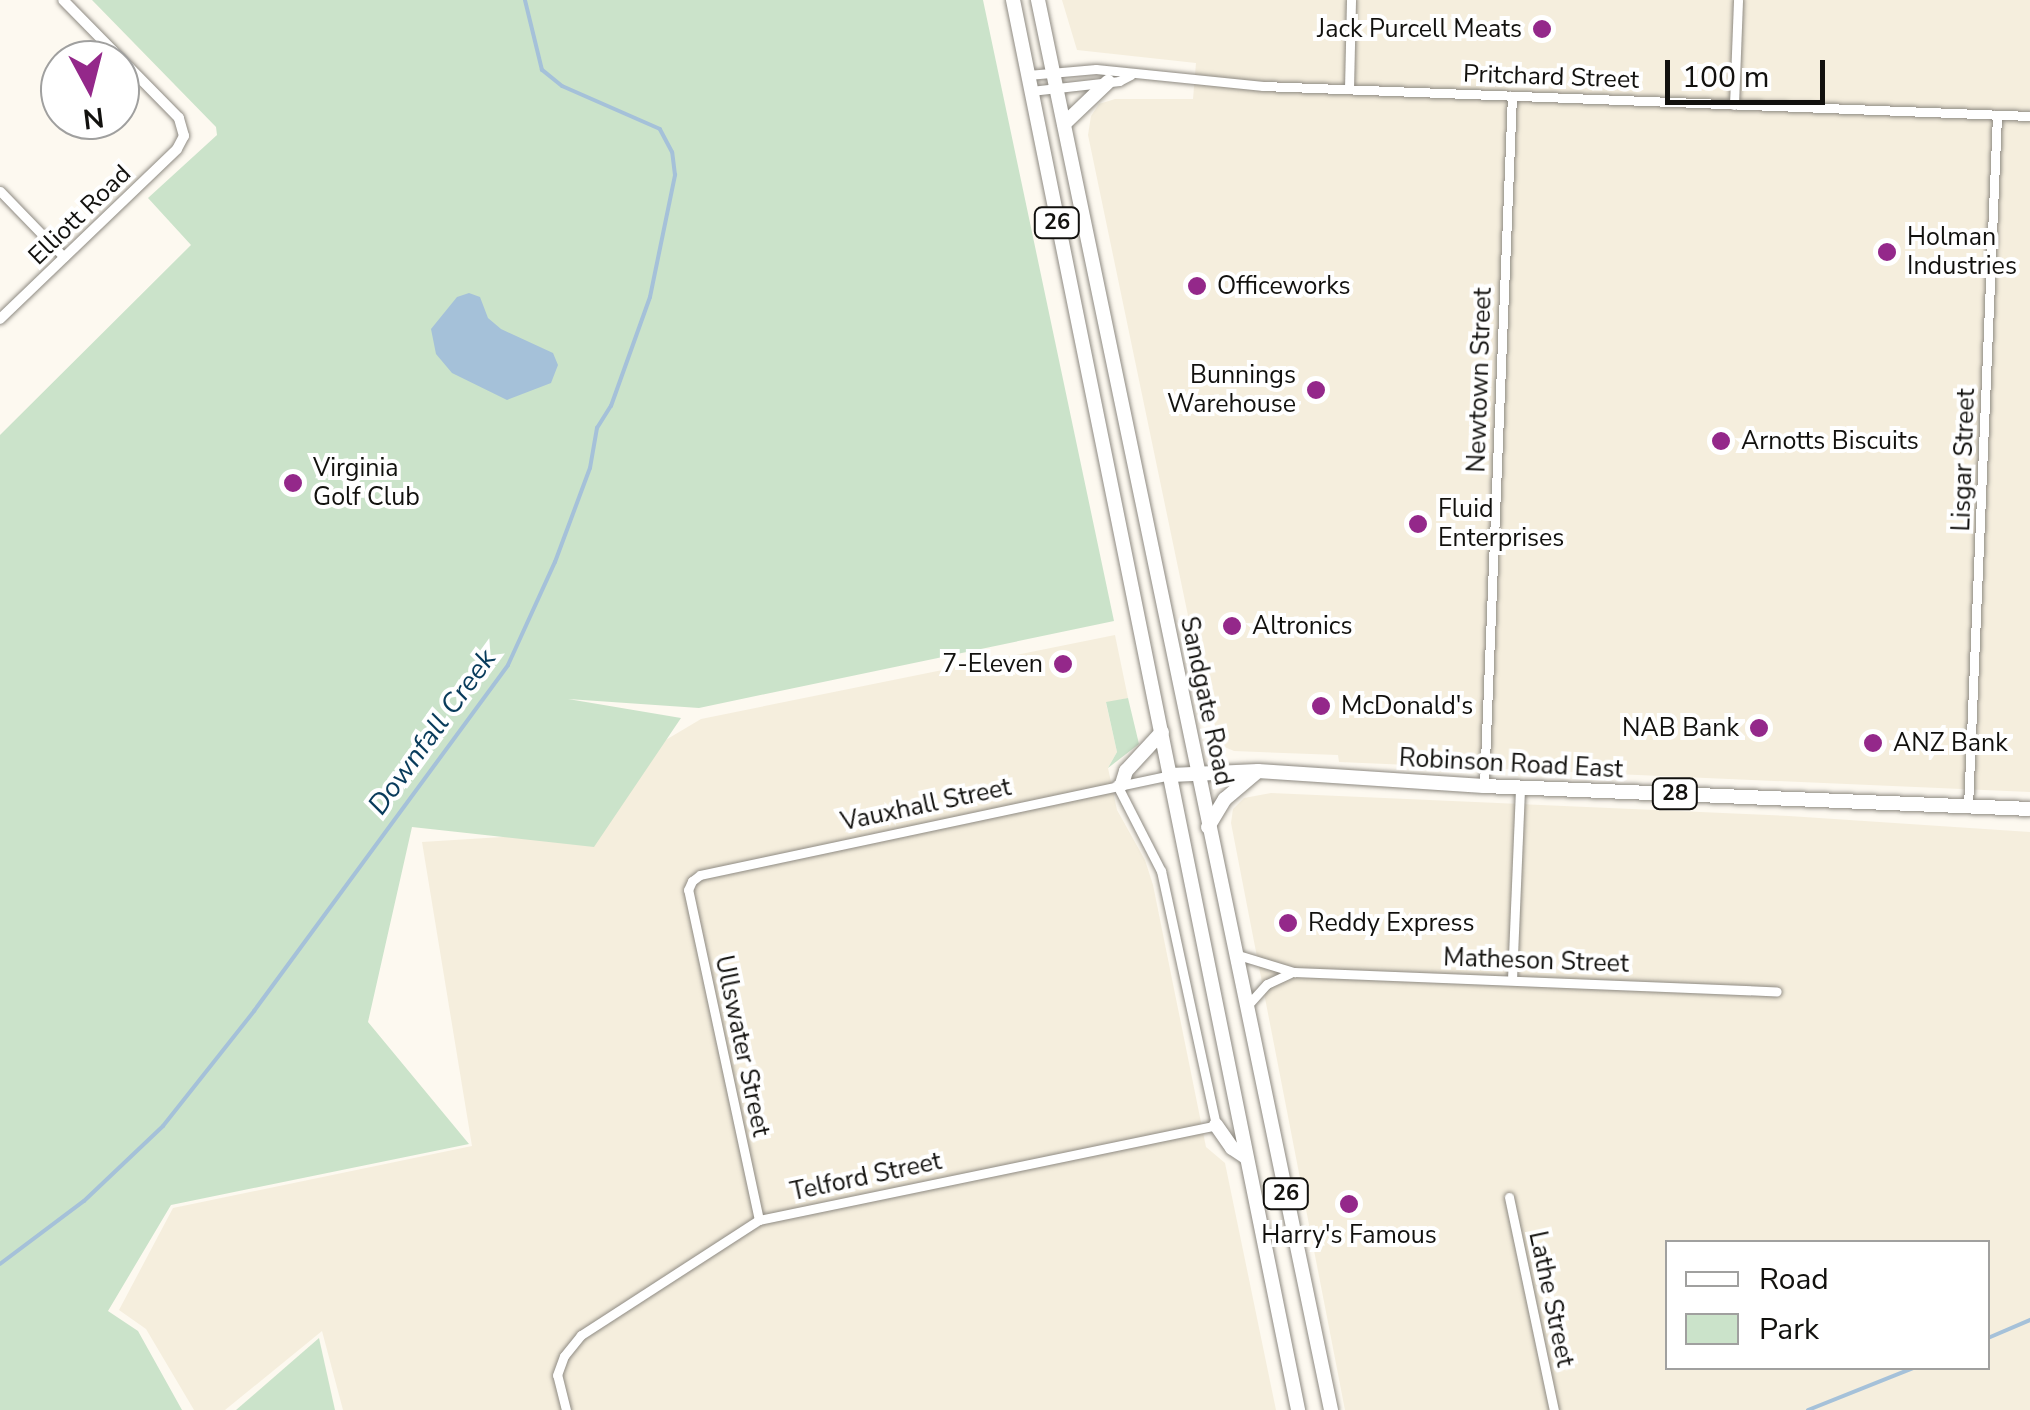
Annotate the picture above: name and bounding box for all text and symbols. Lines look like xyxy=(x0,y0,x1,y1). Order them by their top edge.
place label: Jack Purcell Meats xyxy=(1317,14,1522,44)
marker: Jack Purcell Meats xyxy=(1531,18,1553,40)
north arrow xyxy=(40,40,140,140)
scale bar xyxy=(1670,40,1830,102)
text: 100 m xyxy=(1682,57,1769,98)
street label: Pritchard Street xyxy=(1463,59,1639,95)
text: N xyxy=(81,98,106,138)
street label: Elliott Road xyxy=(23,159,137,271)
road number: 26 xyxy=(1032,206,1082,240)
place label: Holman Industries xyxy=(1907,223,2017,282)
marker: Holman Industries xyxy=(1876,241,1898,263)
place label: Officeworks xyxy=(1217,271,1351,301)
marker: Officeworks xyxy=(1186,275,1208,297)
street label: Newtown Street xyxy=(1462,287,1498,473)
place label: Bunnings Warehouse xyxy=(1167,361,1296,420)
marker: Bunnings Warehouse xyxy=(1305,379,1327,401)
street label: Lisgar Street xyxy=(1947,388,1981,532)
place label: Arnotts Biscuits xyxy=(1741,426,1919,456)
marker: Arnotts Biscuits xyxy=(1710,430,1732,452)
place label: Virginia Golf Club xyxy=(313,454,420,513)
marker: Virginia Golf Club xyxy=(282,472,304,494)
place label: Fluid Enterprises xyxy=(1438,495,1564,554)
marker: Fluid Enterprises xyxy=(1407,513,1429,535)
place label: Altronics xyxy=(1252,611,1352,641)
street label: Sandgate Road xyxy=(1173,614,1239,788)
marker: Altronics xyxy=(1221,615,1243,637)
water label: Downfall Creek xyxy=(361,643,503,821)
place label: 7-Eleven xyxy=(942,649,1043,679)
marker: 7-Eleven xyxy=(1052,653,1074,675)
place label: McDonald's xyxy=(1341,691,1473,721)
marker: McDonald's xyxy=(1310,695,1332,717)
place label: NAB Bank xyxy=(1622,713,1739,743)
marker: NAB Bank xyxy=(1748,717,1770,739)
place label: ANZ Bank xyxy=(1893,728,2008,758)
marker: ANZ Bank xyxy=(1862,732,1884,754)
street label: Robinson Road East xyxy=(1398,743,1624,785)
street label: Vauxhall Street xyxy=(838,772,1014,838)
road number: 28 xyxy=(1650,777,1700,811)
place label: Reddy Express xyxy=(1308,908,1475,938)
marker: Reddy Express xyxy=(1277,912,1299,934)
street label: Matheson Street xyxy=(1443,943,1629,979)
street label: Ullswater Street xyxy=(708,953,776,1139)
street label: Telford Street xyxy=(788,1146,944,1208)
road number: 26 xyxy=(1261,1177,1311,1211)
marker: Harry's Famous xyxy=(1338,1193,1360,1215)
place label: Harry's Famous xyxy=(1261,1220,1437,1250)
street label: Lathe Street xyxy=(1522,1229,1580,1369)
legend xyxy=(1665,1240,1990,1370)
text: Road xyxy=(1759,1259,1829,1300)
text: Park xyxy=(1759,1309,1819,1350)

